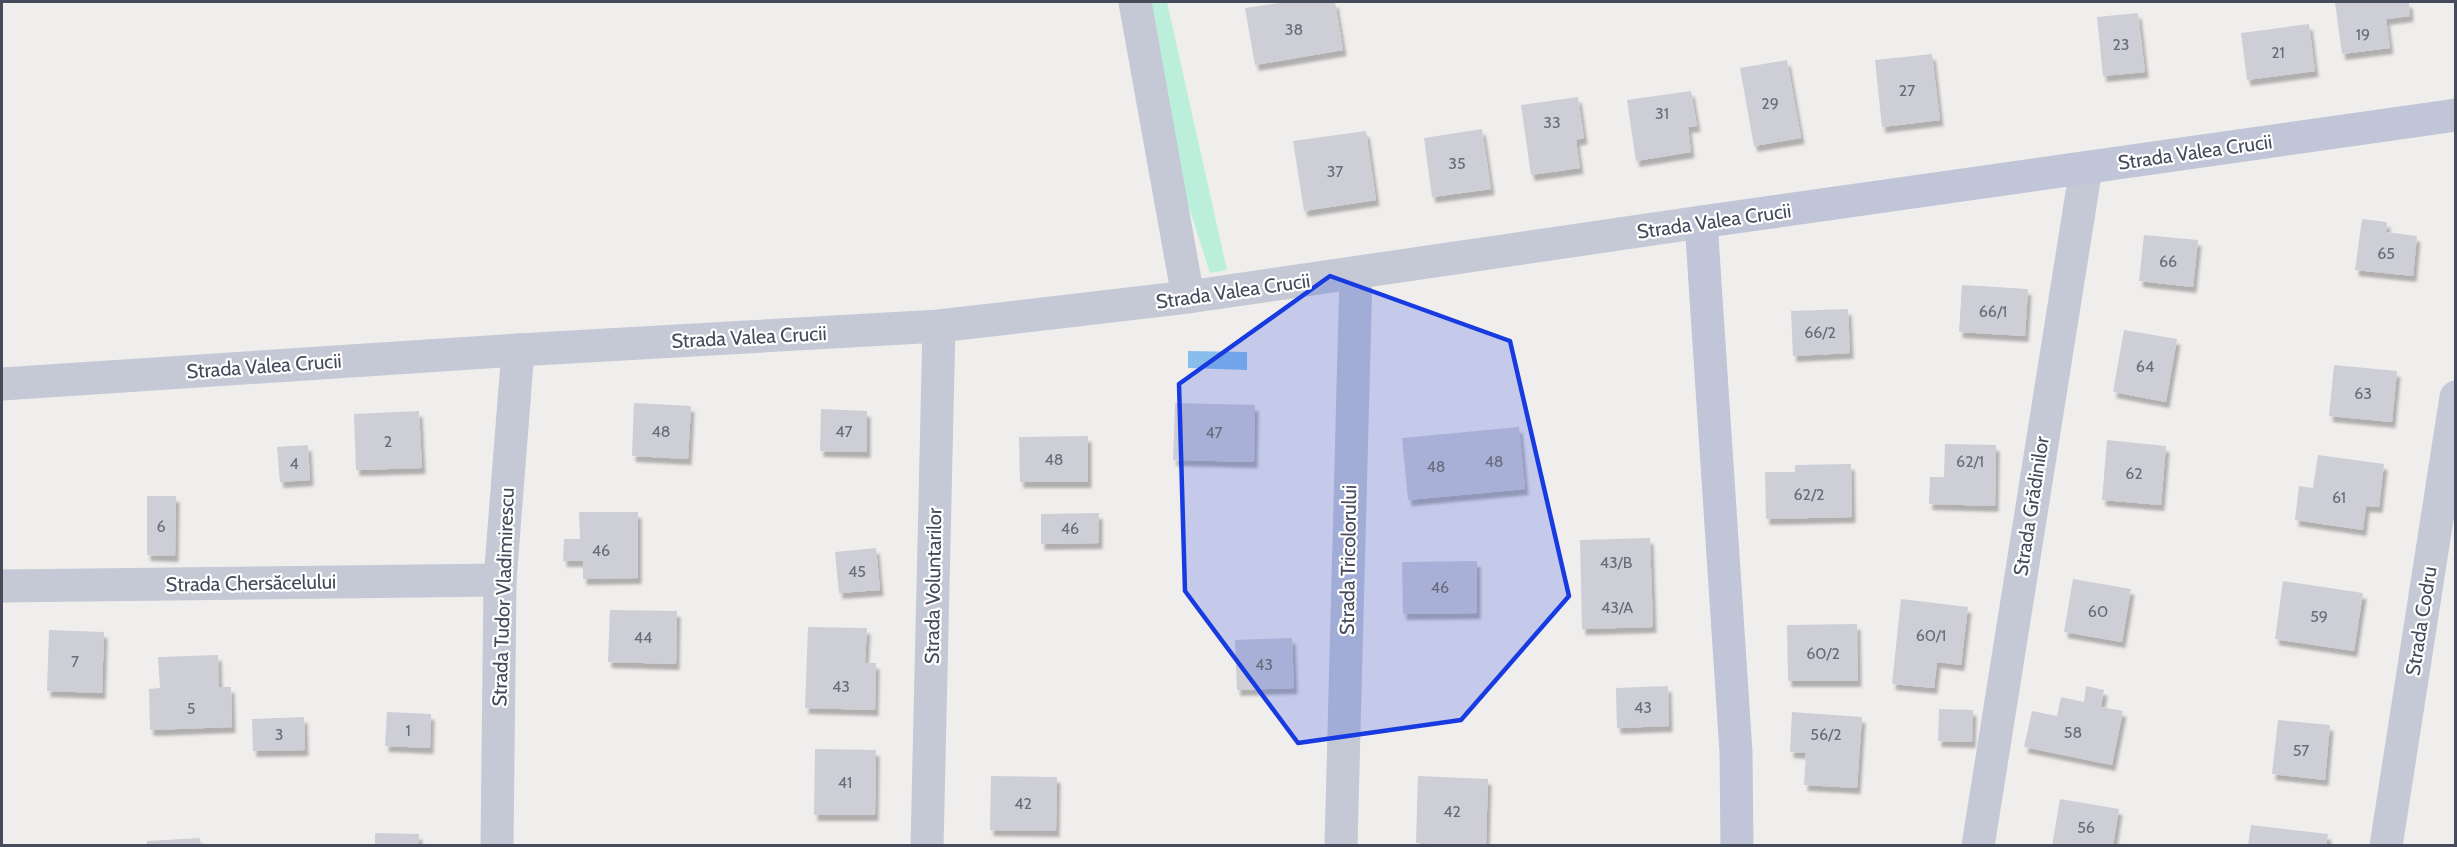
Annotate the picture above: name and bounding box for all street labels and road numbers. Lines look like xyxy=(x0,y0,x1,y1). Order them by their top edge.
street label: Strada Valea Crucii xyxy=(2116,129,2274,175)
street label: Strada Valea Crucii xyxy=(1635,198,1793,244)
street label: Strada Valea Crucii xyxy=(1154,268,1312,314)
street label: Strada Valea Crucii xyxy=(671,321,827,353)
street label: Strada Valea Crucii xyxy=(186,349,342,383)
street label: Strada Grădinilor xyxy=(2008,434,2054,577)
street label: Strada Tricolorului xyxy=(1335,485,1361,635)
street label: Strada Tudor Vladimirescu xyxy=(487,487,519,707)
street label: Strada Voluntarilor xyxy=(920,507,946,664)
street label: Strada Codru xyxy=(2401,565,2441,677)
street label: Strada Chersăcelului xyxy=(166,570,336,596)

